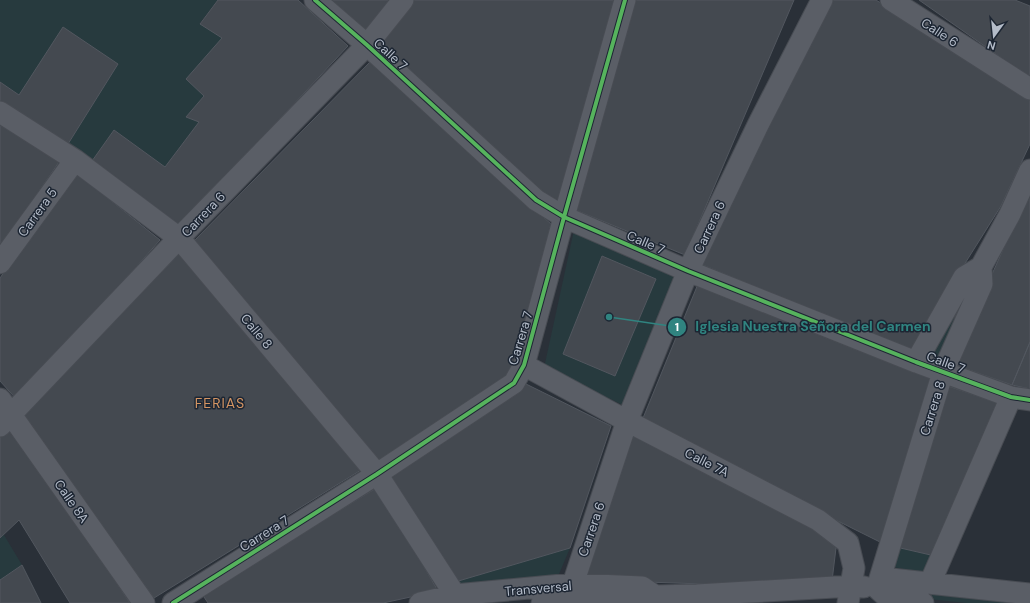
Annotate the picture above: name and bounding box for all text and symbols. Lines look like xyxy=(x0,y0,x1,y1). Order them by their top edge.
street label: Calle 6 xyxy=(918,14,962,51)
north arrow xyxy=(974,16,1014,56)
street label: Calle 7 xyxy=(370,35,411,74)
text: N xyxy=(986,38,997,53)
street label: Carrera 5 xyxy=(14,184,61,240)
street label: Carrera 6 xyxy=(178,188,229,241)
street label: Carrera 6 xyxy=(690,198,729,256)
street label: Calle 7 xyxy=(624,227,668,258)
street label: Carrera 7 xyxy=(504,309,537,367)
street label: Calle 8 xyxy=(237,310,276,353)
callout: Iglesia Nuestra Señora del Carmen xyxy=(667,314,938,340)
text: Iglesia Nuestra Señora del Carmen xyxy=(695,317,931,335)
text: 1 xyxy=(675,319,679,335)
street label: Calle 7 xyxy=(924,348,968,377)
street label: Carrera 8 xyxy=(916,379,949,438)
district label: FERIAS xyxy=(195,394,245,412)
street label: Calle 7A xyxy=(682,444,732,481)
street label: Calle 8A xyxy=(51,476,93,527)
street label: Carrera 6 xyxy=(574,500,609,559)
street label: Carrera 7 xyxy=(236,511,292,555)
street label: Transversal xyxy=(504,577,572,600)

